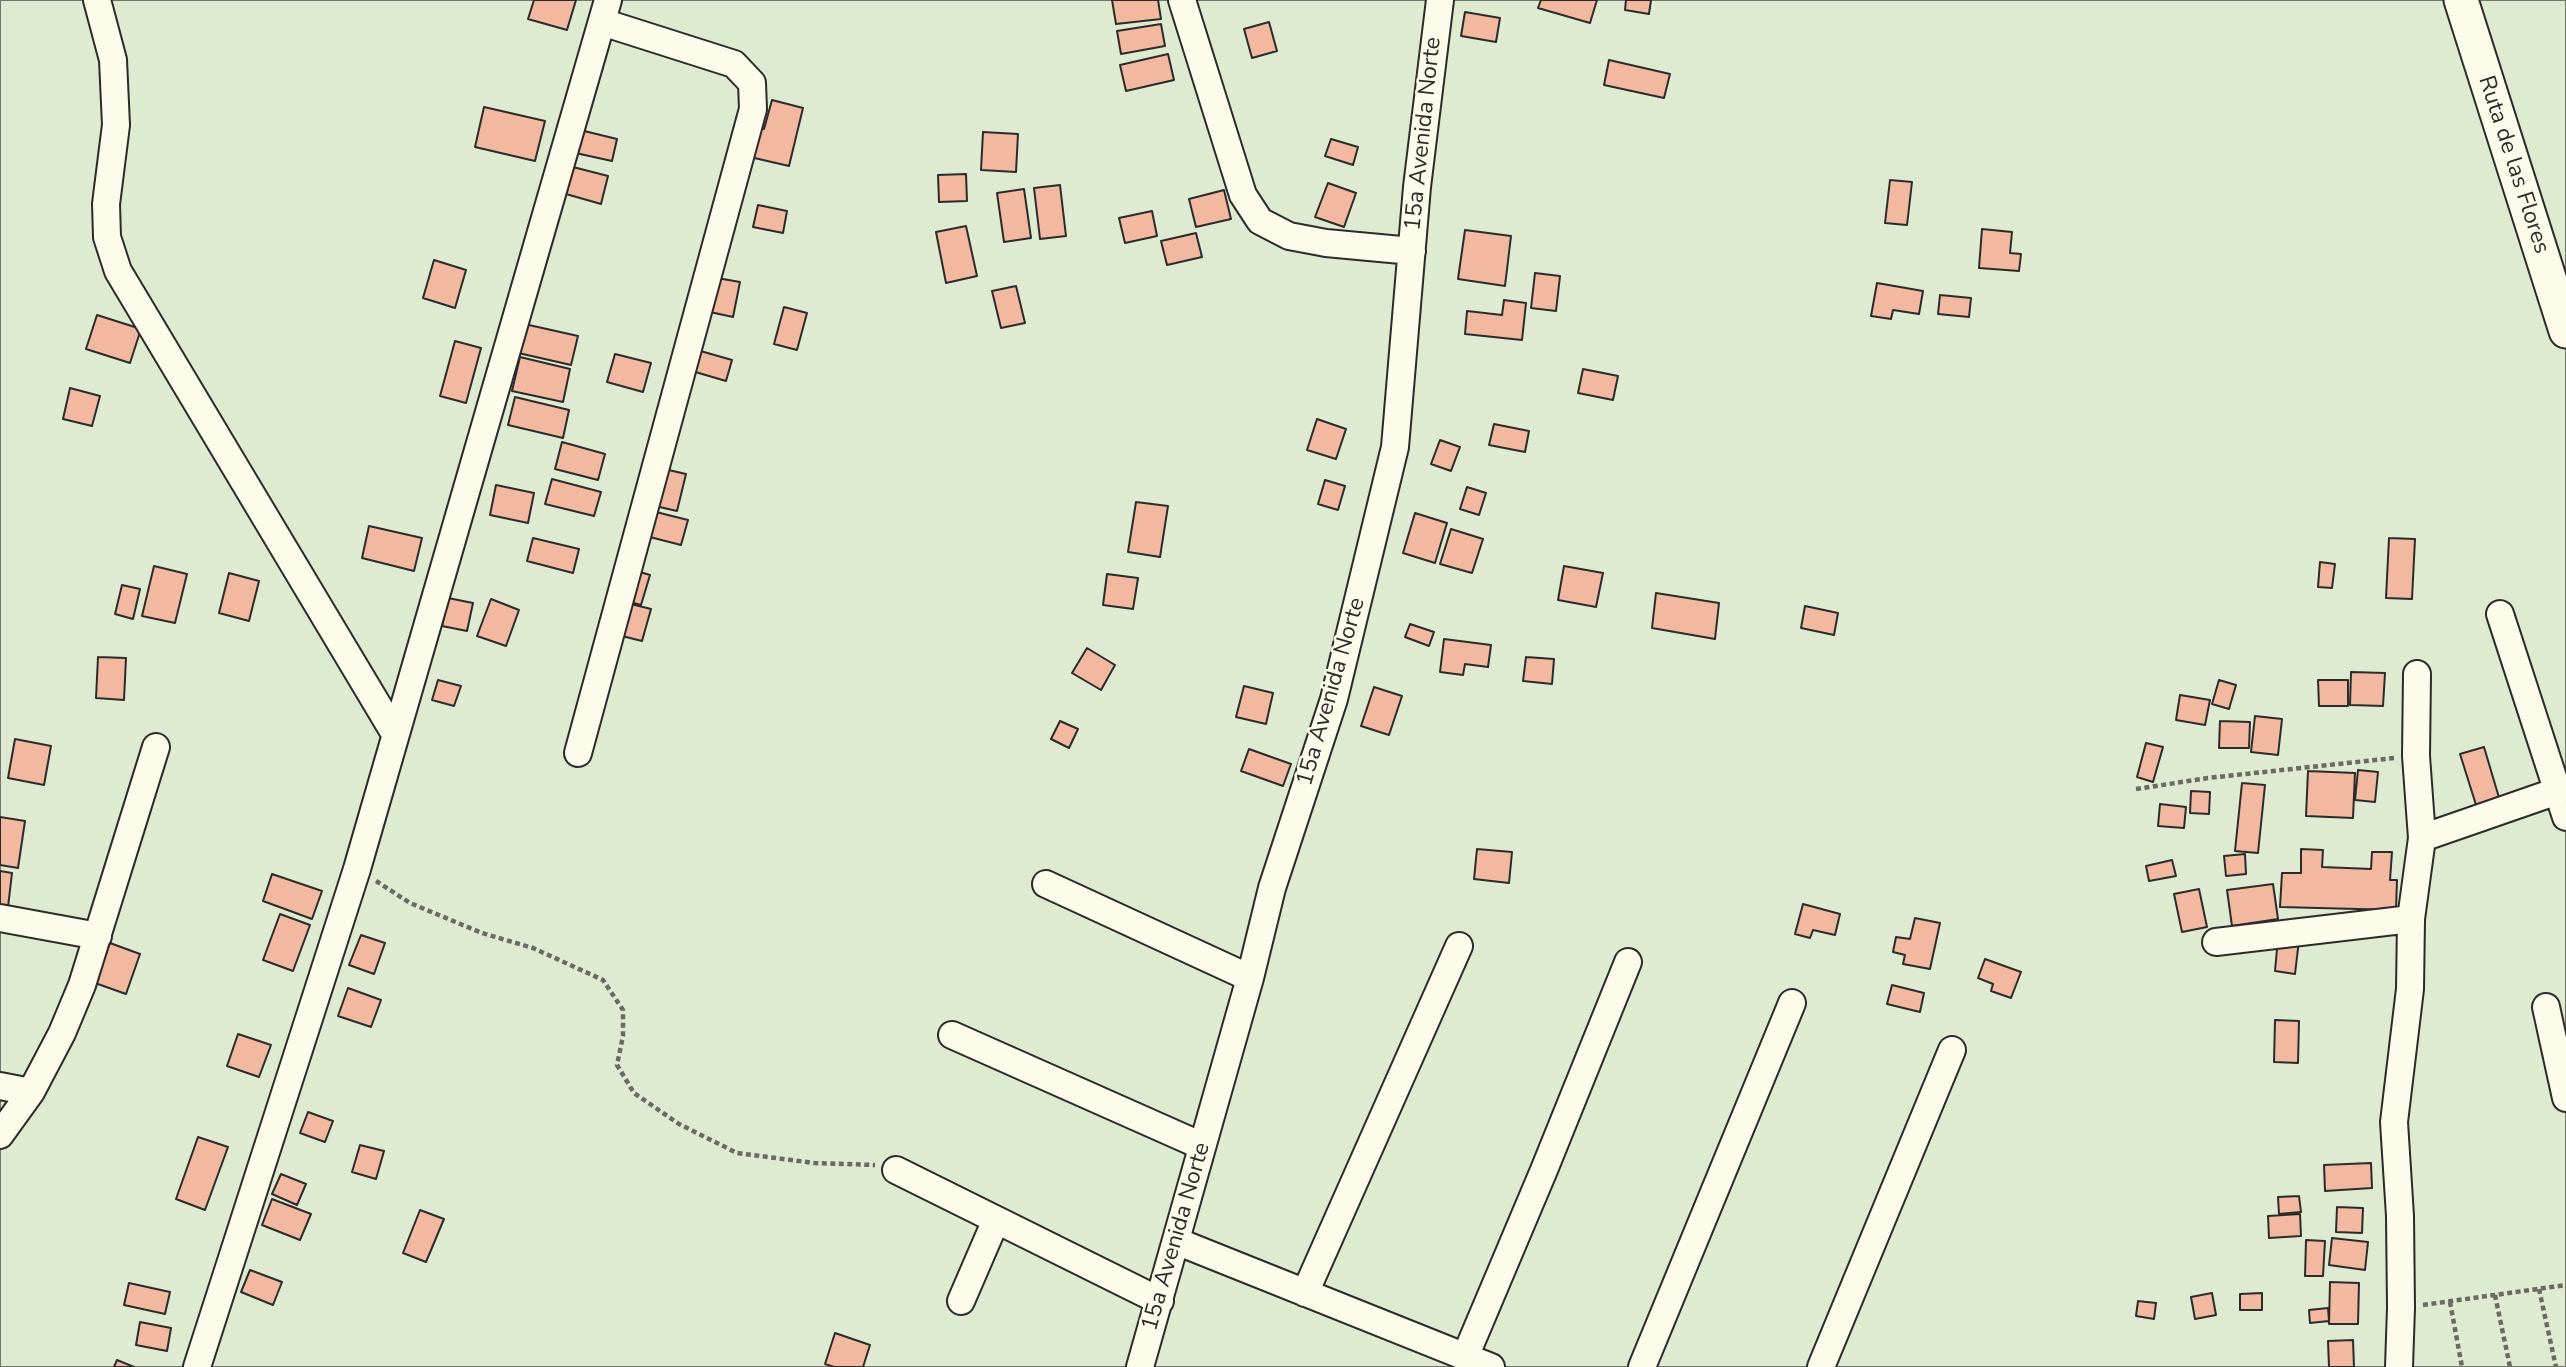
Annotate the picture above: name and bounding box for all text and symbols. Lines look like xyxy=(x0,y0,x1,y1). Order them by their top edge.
street label: 15a Avenida Norte xyxy=(1400,36,1448,232)
street label: Ruta de las Flores xyxy=(2471,73,2555,257)
street label: 15a Avenida Norte xyxy=(1292,595,1372,789)
street label: 15a Avenida Norte xyxy=(1137,1140,1217,1334)

